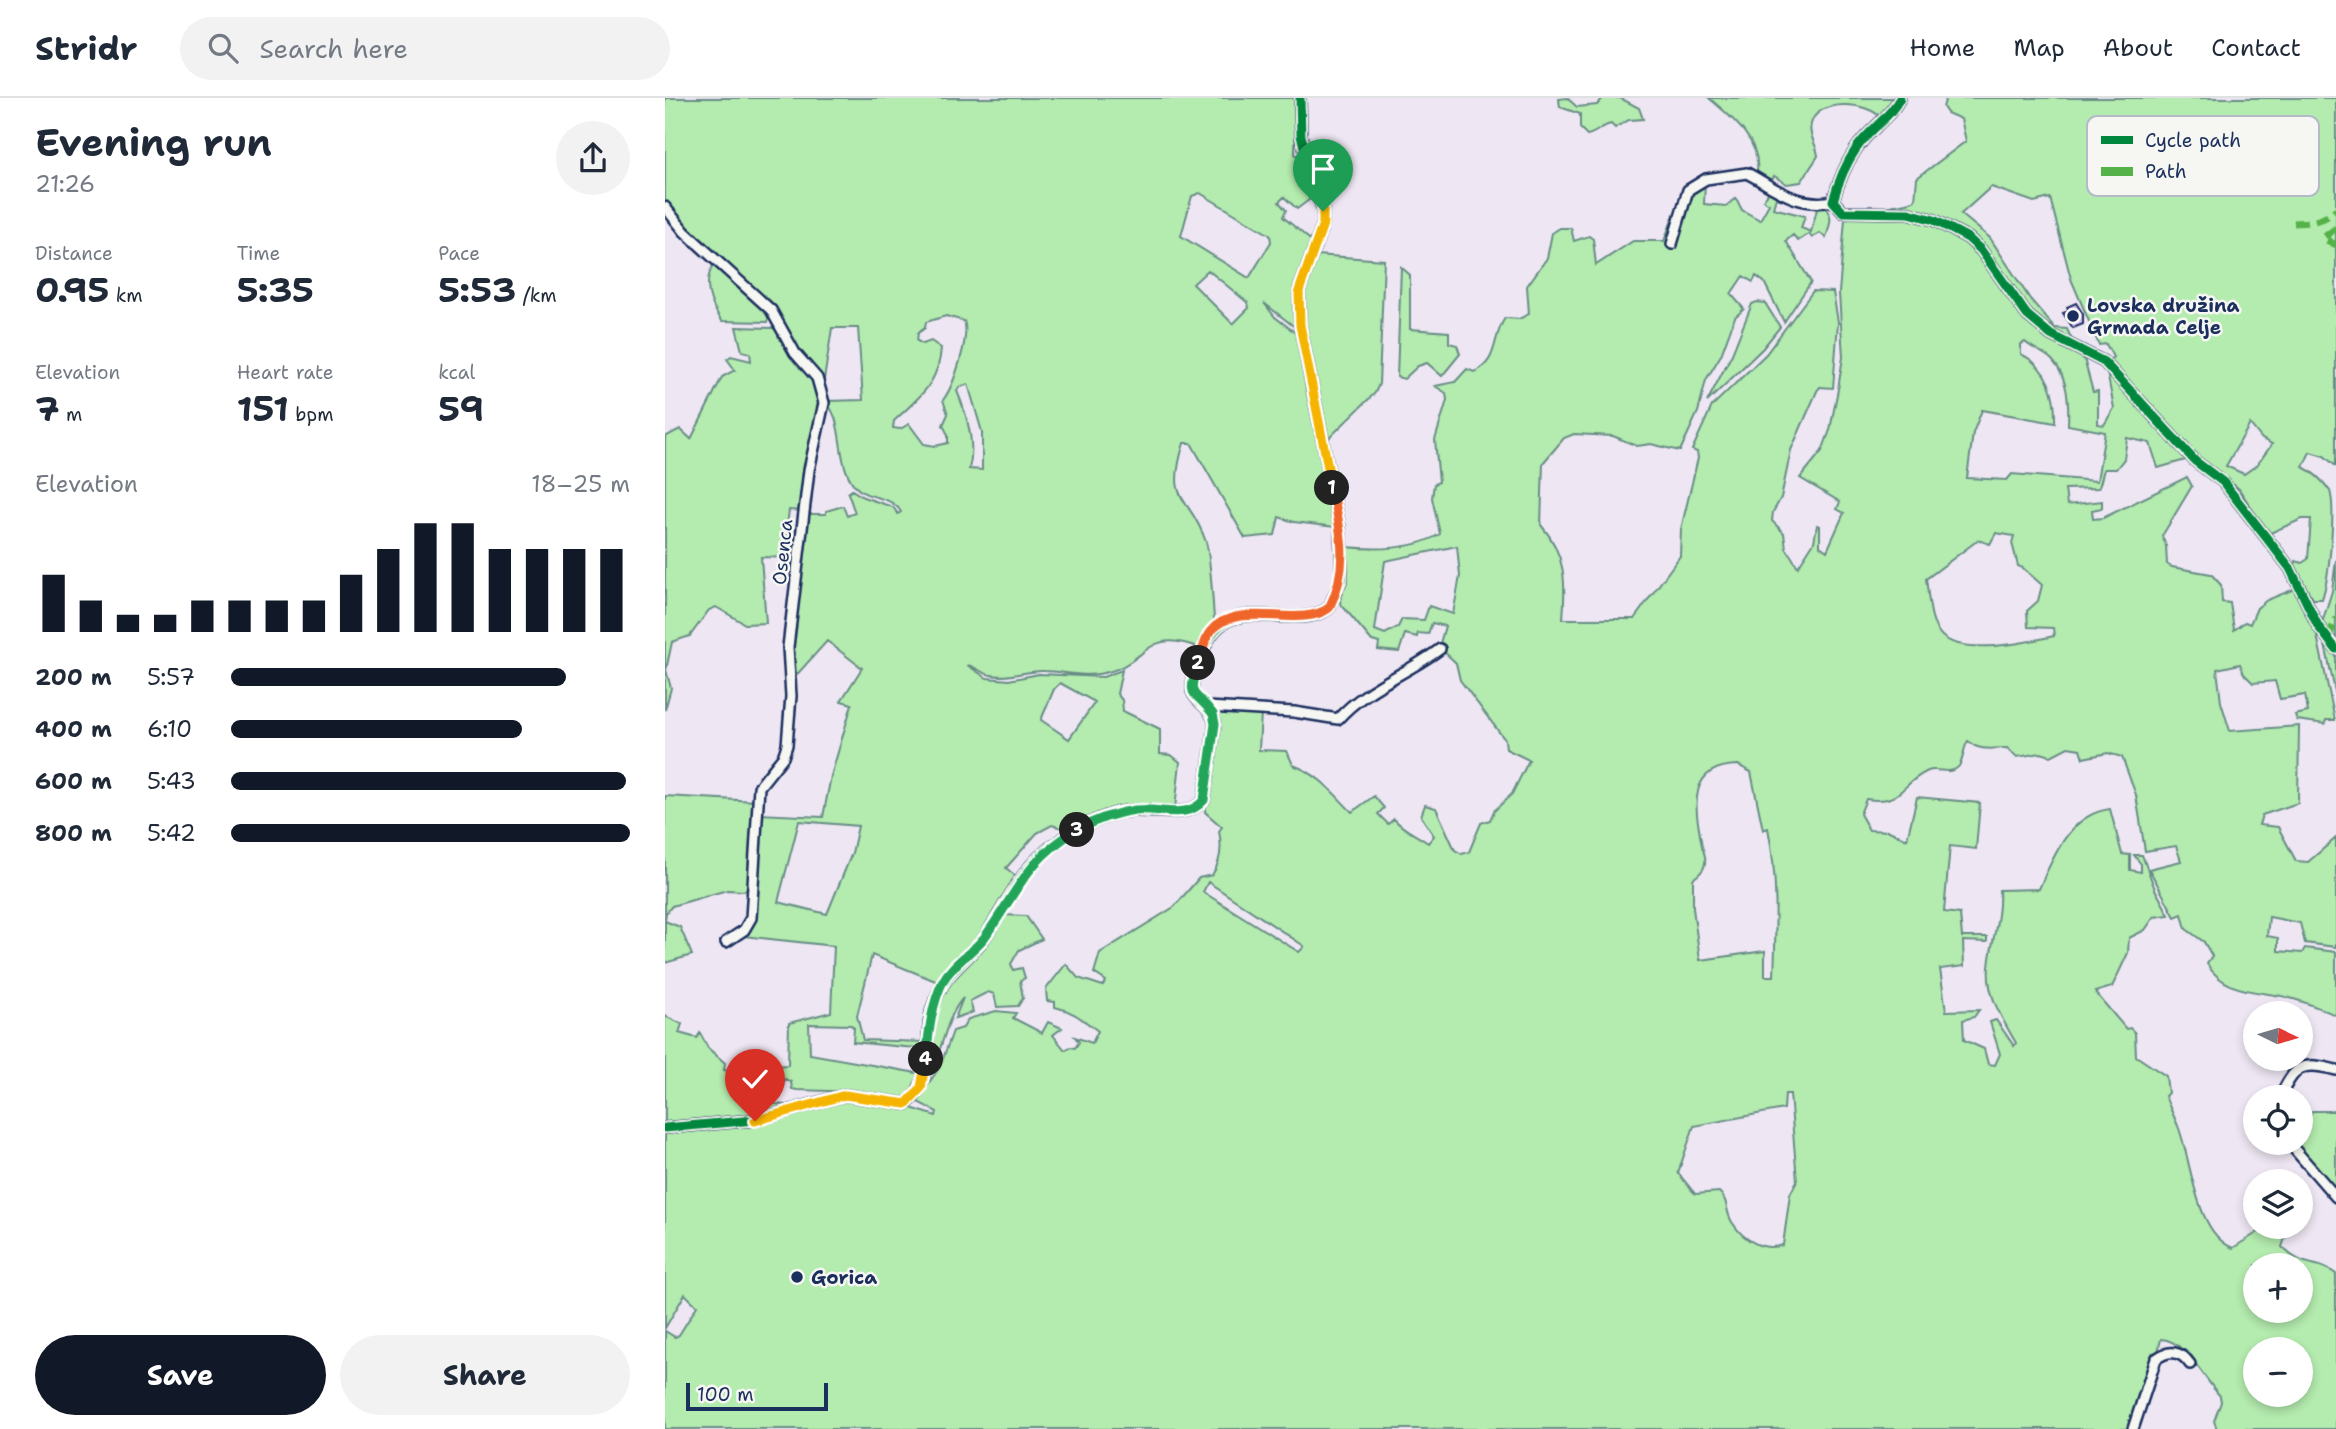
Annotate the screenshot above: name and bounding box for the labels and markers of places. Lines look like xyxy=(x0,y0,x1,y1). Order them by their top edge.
pin xyxy=(1293,139,1353,211)
place label: Lovska družina Grmada Celje xyxy=(2087,293,2240,340)
marker: Lovska družina Grmada Celje xyxy=(2065,308,2081,324)
pin: 1 xyxy=(1315,470,1349,506)
pin: 2 xyxy=(1181,646,1215,680)
pin: 3 xyxy=(1059,812,1095,848)
pin: 4 xyxy=(909,1042,943,1076)
pin xyxy=(725,1049,785,1121)
place label: Gorica xyxy=(811,1265,877,1290)
marker: Gorica xyxy=(789,1269,805,1285)

